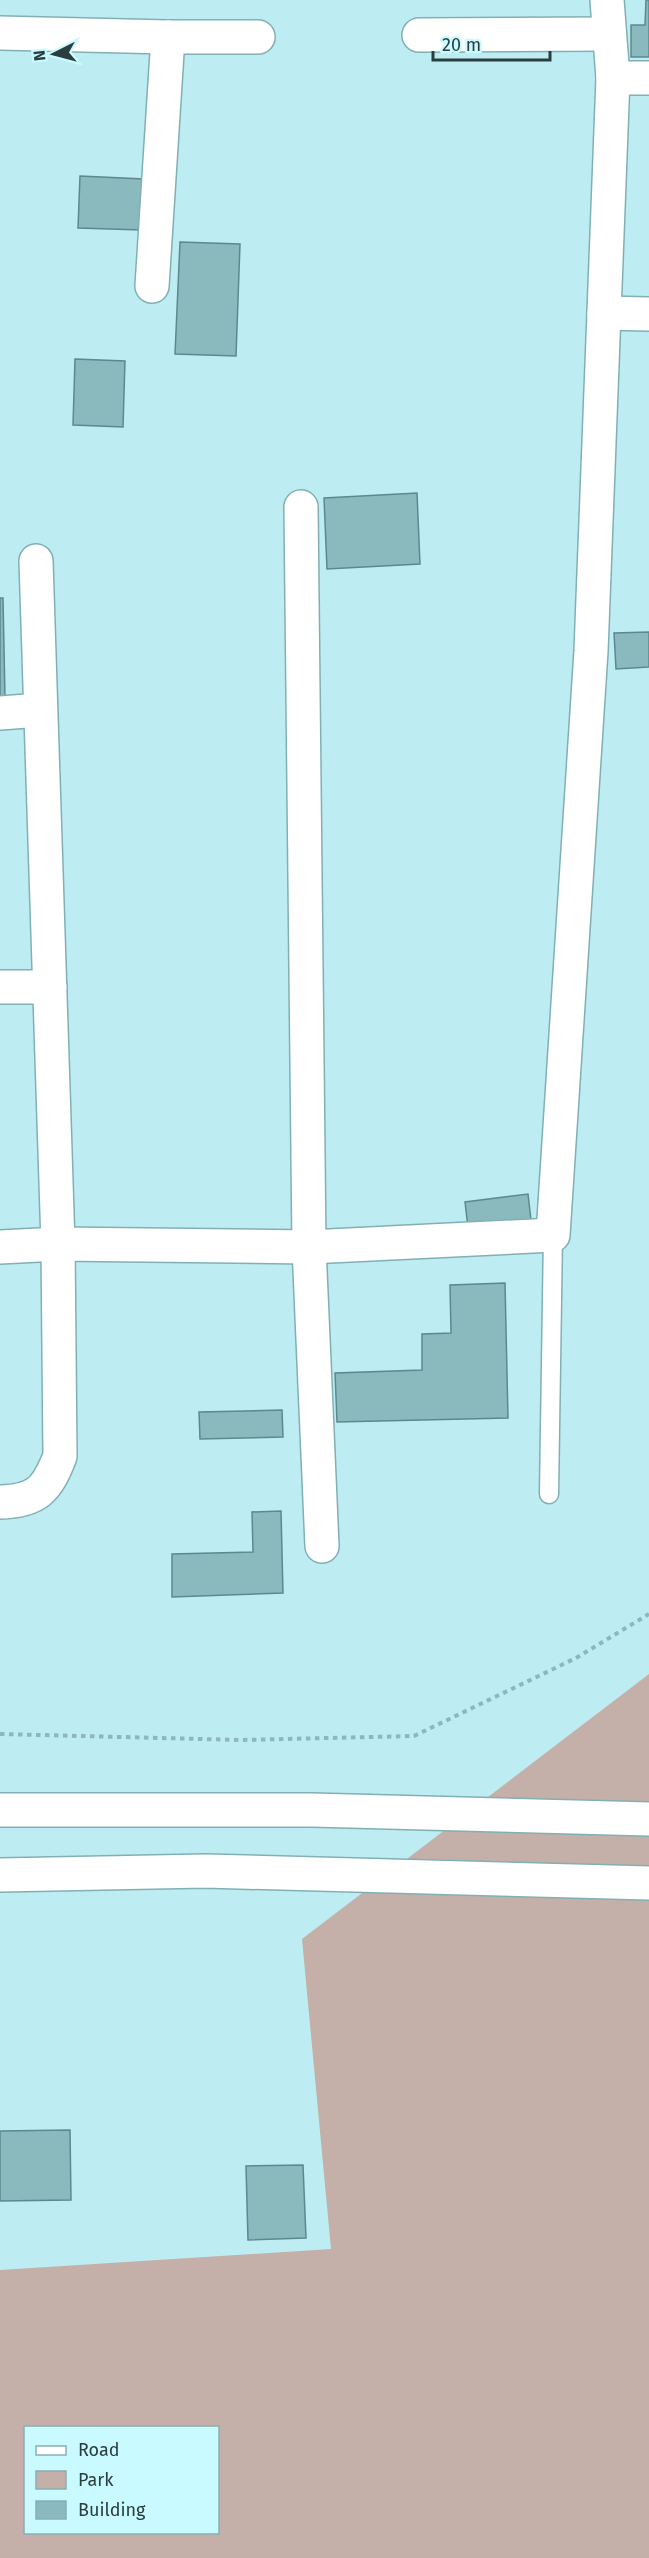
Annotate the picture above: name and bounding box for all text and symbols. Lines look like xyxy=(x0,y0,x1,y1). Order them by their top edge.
north arrow xyxy=(24,24,84,84)
scale bar xyxy=(433,24,550,62)
text: 20 m xyxy=(442,34,481,56)
text: N xyxy=(30,49,50,62)
legend xyxy=(24,2426,219,2534)
text: Road xyxy=(78,2439,120,2461)
text: Park xyxy=(78,2469,114,2491)
text: Building xyxy=(78,2499,146,2521)

